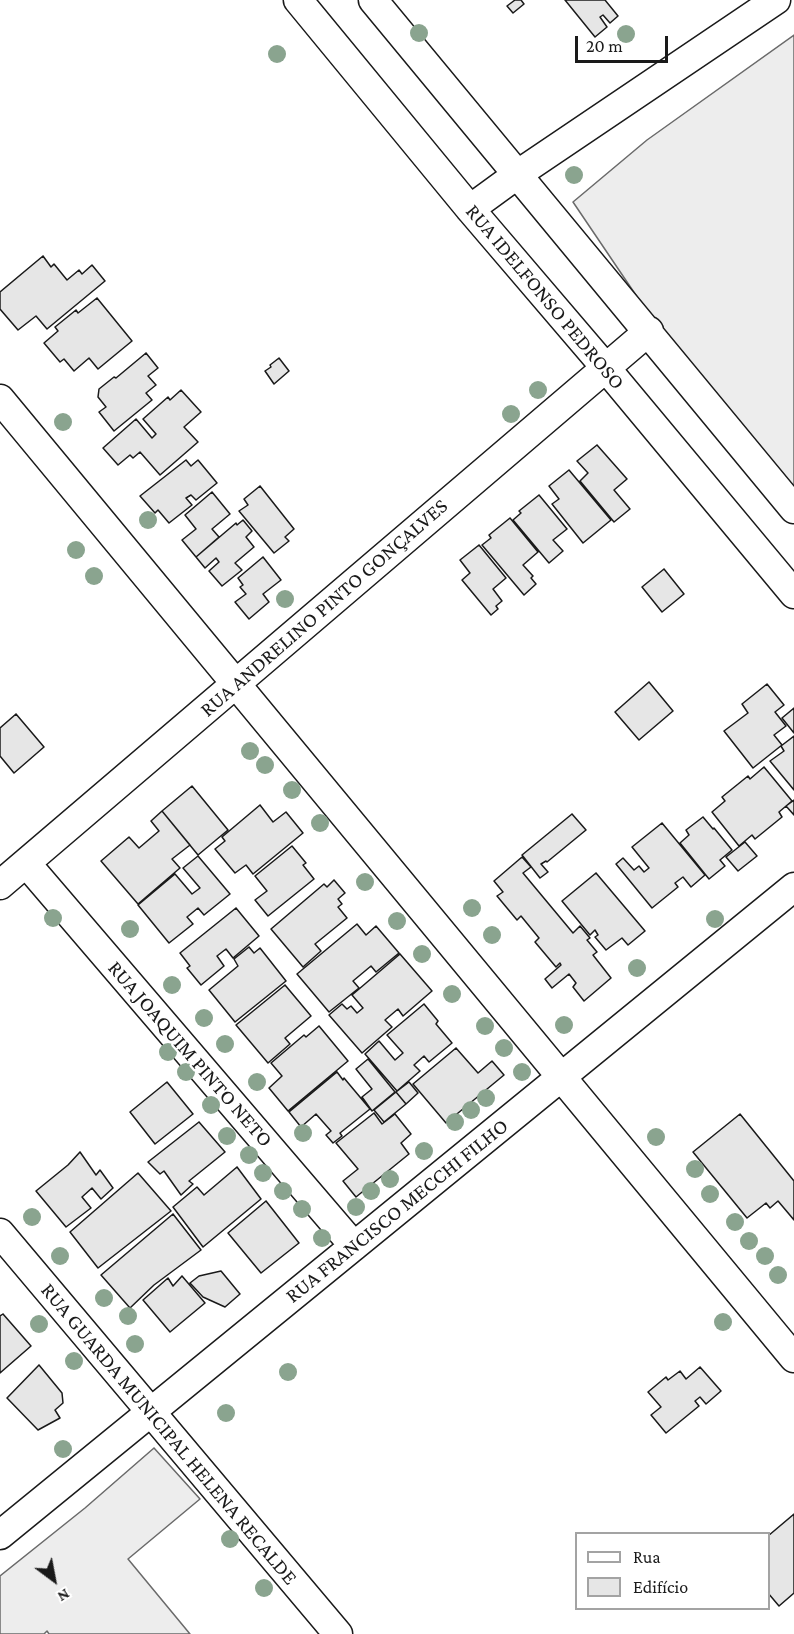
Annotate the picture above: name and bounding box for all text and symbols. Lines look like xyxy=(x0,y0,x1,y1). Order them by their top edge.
scale bar xyxy=(578,24,671,62)
text: 20 m xyxy=(586,36,623,56)
street label: RUA IDELFONSO PEDROSO xyxy=(460,199,630,395)
street label: RUA ANDRELINO PINTO GONÇALVES xyxy=(195,494,453,722)
street label: RUA JOAQUIM PINTO NETO xyxy=(102,956,278,1152)
street label: RUA FRANCISCO MECCHI FILHO xyxy=(281,1113,513,1309)
street label: RUA GUARDA MUNICIPAL HELENA RECALDE xyxy=(35,1278,303,1590)
legend xyxy=(575,1532,770,1610)
text: Rua xyxy=(633,1547,661,1567)
north arrow xyxy=(24,1550,84,1610)
text: Edifício xyxy=(633,1577,688,1597)
text: N xyxy=(55,1586,73,1606)

